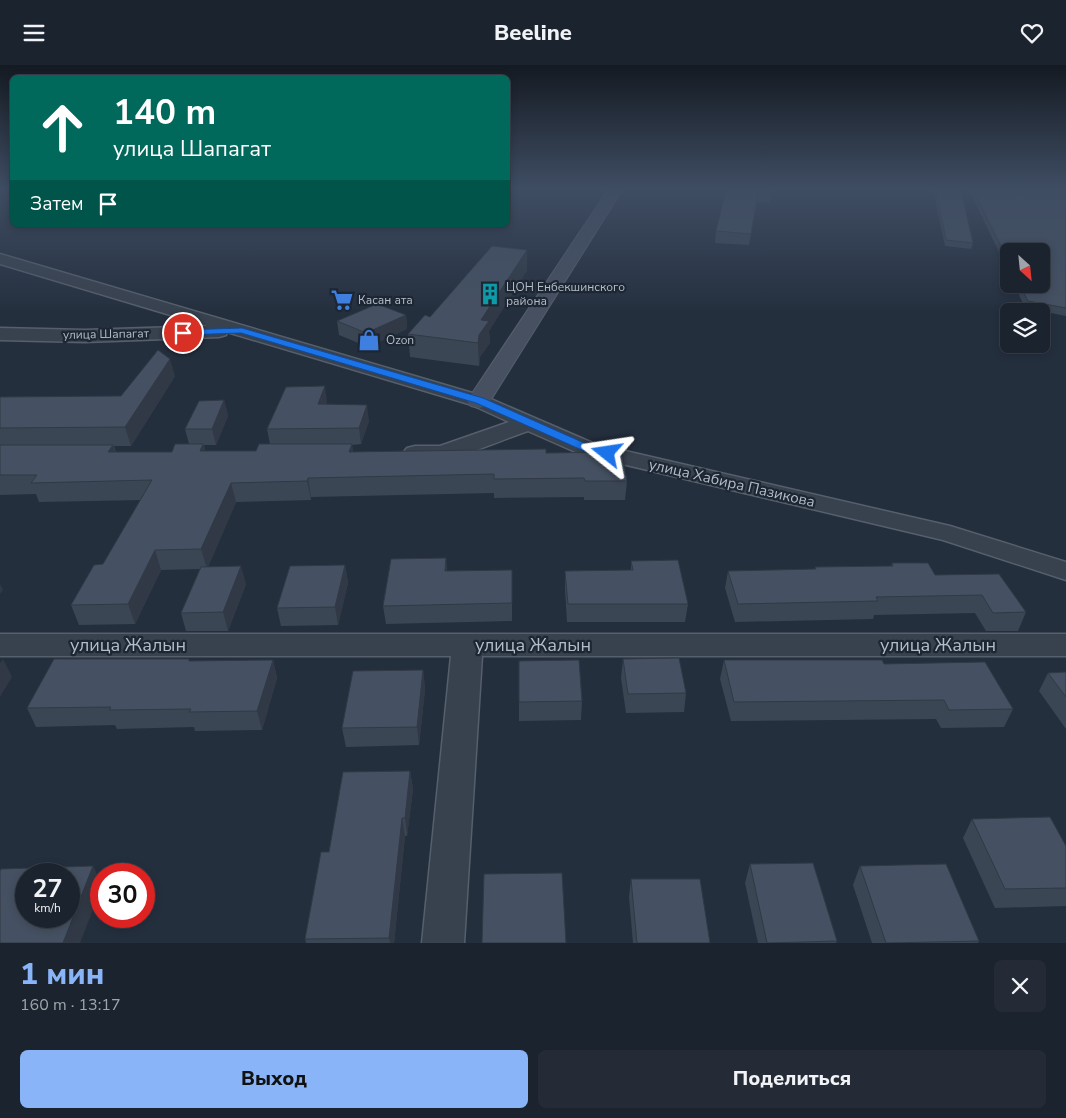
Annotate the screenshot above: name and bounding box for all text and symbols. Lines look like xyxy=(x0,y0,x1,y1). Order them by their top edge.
text: Beeline xyxy=(494,18,572,48)
icon: menu xyxy=(20,19,48,47)
icon: heart xyxy=(1018,19,1046,47)
text: 140 m xyxy=(113,89,216,136)
icon: ahead xyxy=(30,95,95,160)
text: улица Шапагат xyxy=(113,134,271,164)
icon: arrive xyxy=(94,190,122,218)
text: Затем xyxy=(30,191,84,217)
north arrow xyxy=(1000,243,1050,293)
map controls xyxy=(1000,243,1050,353)
place label: ЦОН Енбекшинского района xyxy=(506,279,625,309)
building icon: ЦОН Енбекшинского района xyxy=(477,281,503,307)
supermarket icon: Касан ата xyxy=(329,287,355,313)
place label: Касан ата xyxy=(358,292,413,308)
button: layers xyxy=(1000,303,1050,353)
pin xyxy=(162,312,204,354)
icon: arrive xyxy=(169,319,197,347)
street label: улица Шапагат xyxy=(63,325,150,343)
shop icon: Ozon xyxy=(356,327,382,353)
place label: Ozon xyxy=(386,332,414,348)
position arrow xyxy=(580,426,632,478)
street label: улица Хабира Пазикова xyxy=(647,454,817,512)
street label: улица Жалын xyxy=(70,633,186,657)
street label: улица Жалын xyxy=(475,633,591,657)
street label: улица Жалын xyxy=(880,633,996,657)
speed limit sign: 30 xyxy=(90,863,155,928)
text: 27 xyxy=(32,872,63,906)
text: km/h xyxy=(34,900,61,916)
text: 1 мин xyxy=(20,954,104,995)
button: close xyxy=(994,960,1046,1012)
text: 160 m · 13:17 xyxy=(20,994,121,1016)
button: Выход xyxy=(20,1050,528,1108)
button: Поделиться xyxy=(538,1050,1046,1108)

